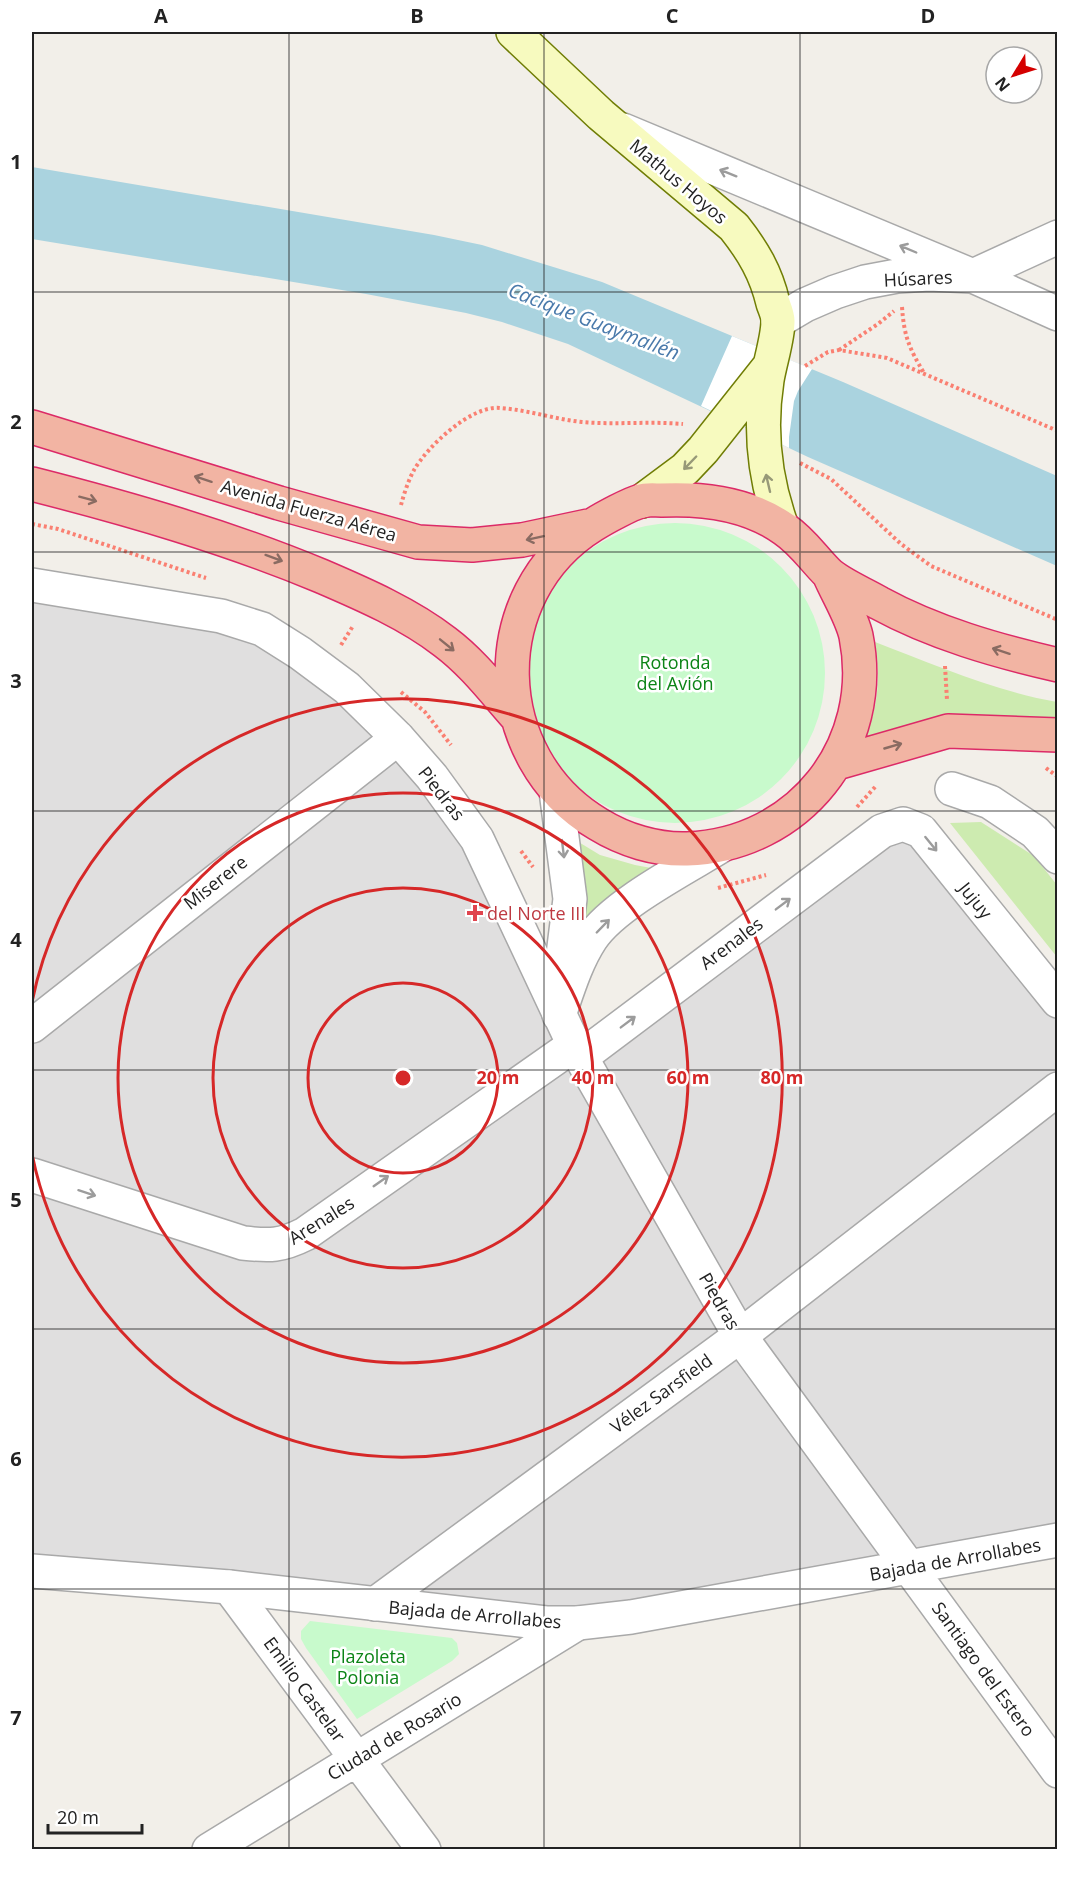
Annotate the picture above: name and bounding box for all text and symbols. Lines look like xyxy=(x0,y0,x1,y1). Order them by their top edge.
text: A xyxy=(154,2,168,29)
text: B xyxy=(410,2,424,29)
text: C xyxy=(666,2,679,29)
text: D xyxy=(921,2,935,29)
north arrow xyxy=(984,45,1044,105)
text: N xyxy=(990,72,1015,96)
street label: Mathus Hoyos xyxy=(625,133,733,229)
text: 1 xyxy=(10,148,22,175)
one-way arrow xyxy=(719,167,738,178)
one-way arrow xyxy=(899,243,917,254)
street label: Húsares xyxy=(883,264,953,292)
water label: Cacique Guaymallén xyxy=(504,276,684,366)
text: 2 xyxy=(10,408,22,435)
one-way arrow xyxy=(683,456,698,471)
one-way arrow xyxy=(194,473,213,484)
street label: Avenida Fuerza Aérea xyxy=(218,473,400,547)
one-way arrow xyxy=(762,473,773,493)
one-way arrow xyxy=(78,494,97,505)
one-way arrow xyxy=(526,532,545,544)
one-way arrow xyxy=(264,553,283,564)
one-way arrow xyxy=(439,638,455,651)
one-way arrow xyxy=(992,645,1011,656)
park label: Rotonda del Avión xyxy=(636,650,714,695)
text: 3 xyxy=(10,667,22,694)
one-way arrow xyxy=(883,740,902,751)
street label: Piedras xyxy=(413,761,471,825)
one-way arrow xyxy=(925,836,938,852)
one-way arrow xyxy=(558,838,569,858)
street label: Miserere xyxy=(178,850,252,914)
street label: Jujuy xyxy=(953,875,999,924)
one-way arrow xyxy=(775,898,791,910)
place label: del Norte III xyxy=(487,901,585,925)
marker: del Norte III xyxy=(468,906,482,920)
street label: Arenales xyxy=(695,911,767,975)
one-way arrow xyxy=(596,919,610,934)
text: 4 xyxy=(10,926,22,953)
one-way arrow xyxy=(619,1015,635,1028)
text: 20 m xyxy=(477,1065,519,1089)
text: 40 m xyxy=(572,1065,614,1089)
text: 60 m xyxy=(667,1065,709,1089)
text: 80 m xyxy=(761,1065,803,1089)
centre of rings xyxy=(393,1068,413,1088)
one-way arrow xyxy=(373,1174,389,1187)
text: 5 xyxy=(10,1186,22,1213)
one-way arrow xyxy=(77,1188,96,1199)
street label: Arenales xyxy=(284,1190,358,1250)
street label: Piedras xyxy=(694,1268,746,1334)
street label: Vélez Sarsfield xyxy=(605,1348,717,1438)
text: 6 xyxy=(10,1445,22,1472)
street label: Bajada de Arrollabes xyxy=(868,1532,1042,1586)
street label: Bajada de Arrollabes xyxy=(388,1594,562,1634)
street label: Santiago del Estero xyxy=(927,1597,1041,1741)
street label: Emilio Castelar xyxy=(259,1632,352,1747)
park label: Plazoleta Polonia xyxy=(330,1644,406,1689)
street label: Ciudad de Rosario xyxy=(322,1686,466,1786)
text: 7 xyxy=(10,1704,22,1731)
scale bar xyxy=(48,1797,142,1835)
text: 20 m xyxy=(57,1805,99,1829)

